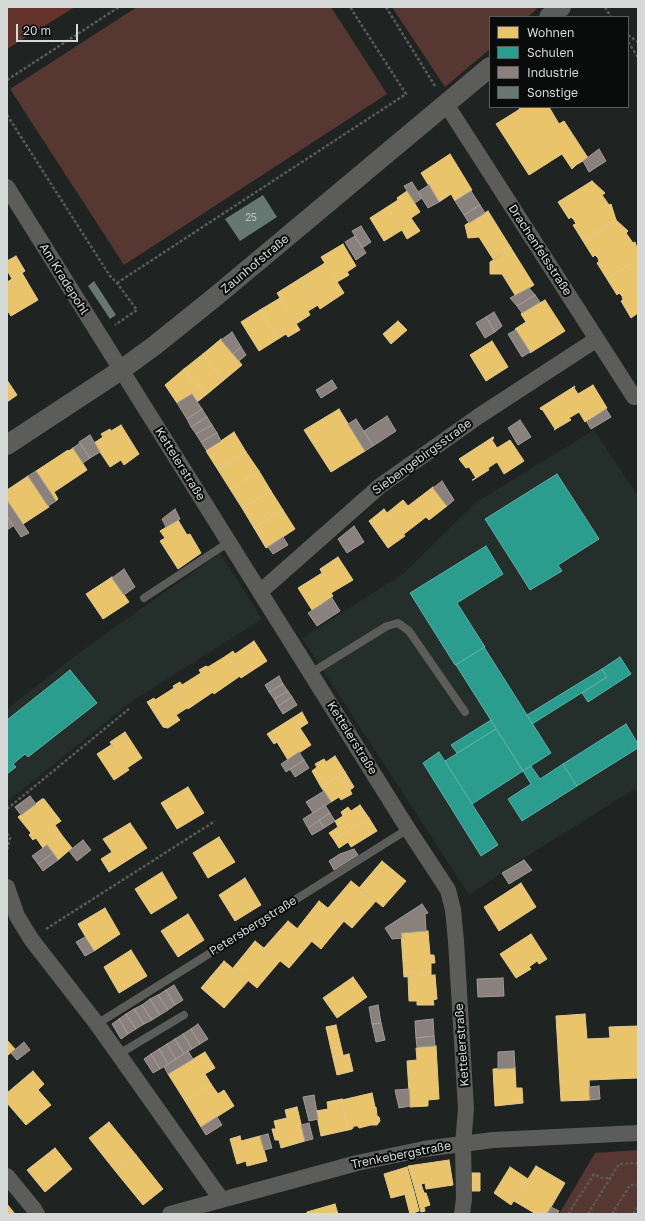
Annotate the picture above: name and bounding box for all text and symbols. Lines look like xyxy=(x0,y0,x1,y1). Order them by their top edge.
scale bar xyxy=(18,16,80,42)
legend xyxy=(489,16,629,108)
text: 20 m xyxy=(23,23,51,38)
text: Wohnen xyxy=(527,25,574,40)
text: Schulen xyxy=(527,45,574,60)
text: Industrie xyxy=(527,65,579,80)
text: Sonstige xyxy=(527,85,578,100)
street label: Drachenfelsstraße xyxy=(505,202,575,298)
house number: 25 xyxy=(245,212,257,224)
street label: Zaunhofstraße xyxy=(218,232,292,296)
street label: Am Kradepohl xyxy=(36,241,92,317)
street label: Siebengebirgsstraße xyxy=(370,416,474,498)
street label: Kettelerstraße xyxy=(152,425,208,503)
street label: Kettelerstraße xyxy=(324,699,380,777)
street label: Petersbergstraße xyxy=(207,893,299,959)
street label: Kettelerstraße xyxy=(452,1003,472,1087)
street label: Trenkebergstraße xyxy=(350,1138,452,1172)

